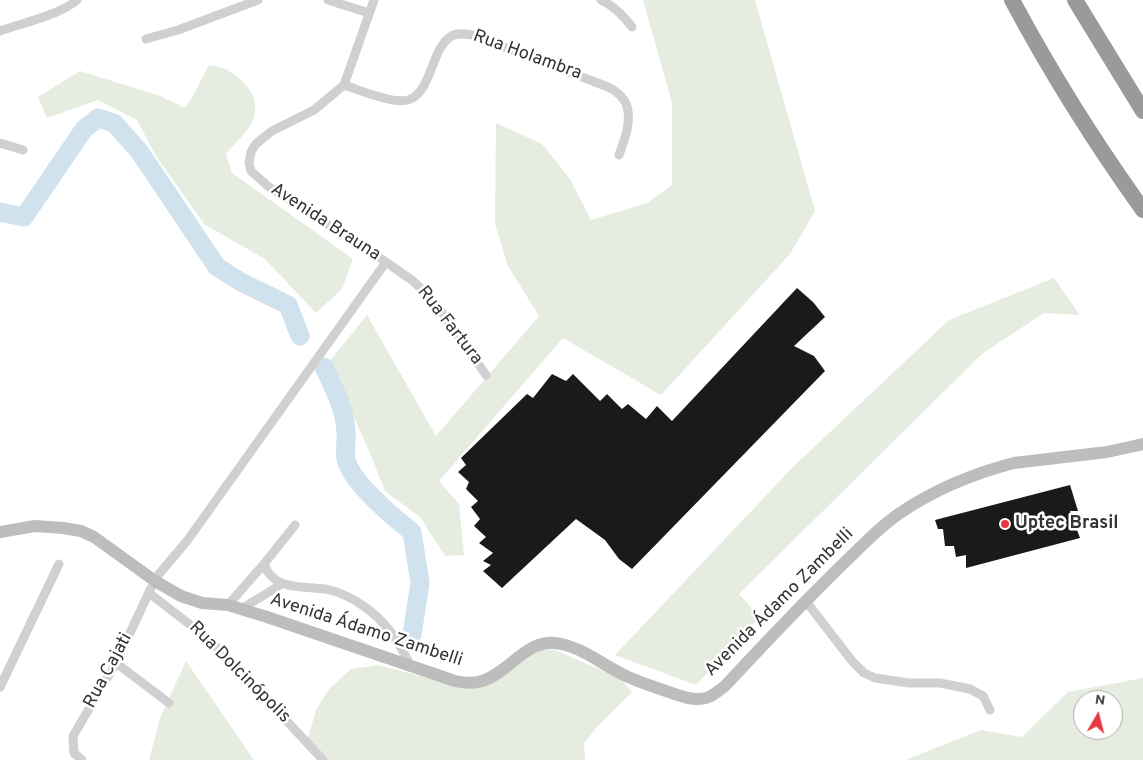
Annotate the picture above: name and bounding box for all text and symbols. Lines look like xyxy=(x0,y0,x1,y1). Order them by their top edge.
street label: Rua Holambra xyxy=(470,26,584,86)
street label: Avenida Brauna xyxy=(266,179,384,267)
street label: Rua Fartura xyxy=(412,282,486,370)
place label: Uptec Brasil xyxy=(1015,513,1119,535)
marker: Uptec Brasil xyxy=(999,518,1011,530)
street label: Avenida Ádamo Zambelli xyxy=(701,524,859,682)
street label: Avenida Ádamo Zambelli xyxy=(267,590,465,672)
street label: Rua Dolcinópolis xyxy=(184,618,294,728)
street label: Rua Cajati xyxy=(80,630,138,712)
north arrow xyxy=(1073,690,1123,740)
text: N xyxy=(1094,692,1106,710)

